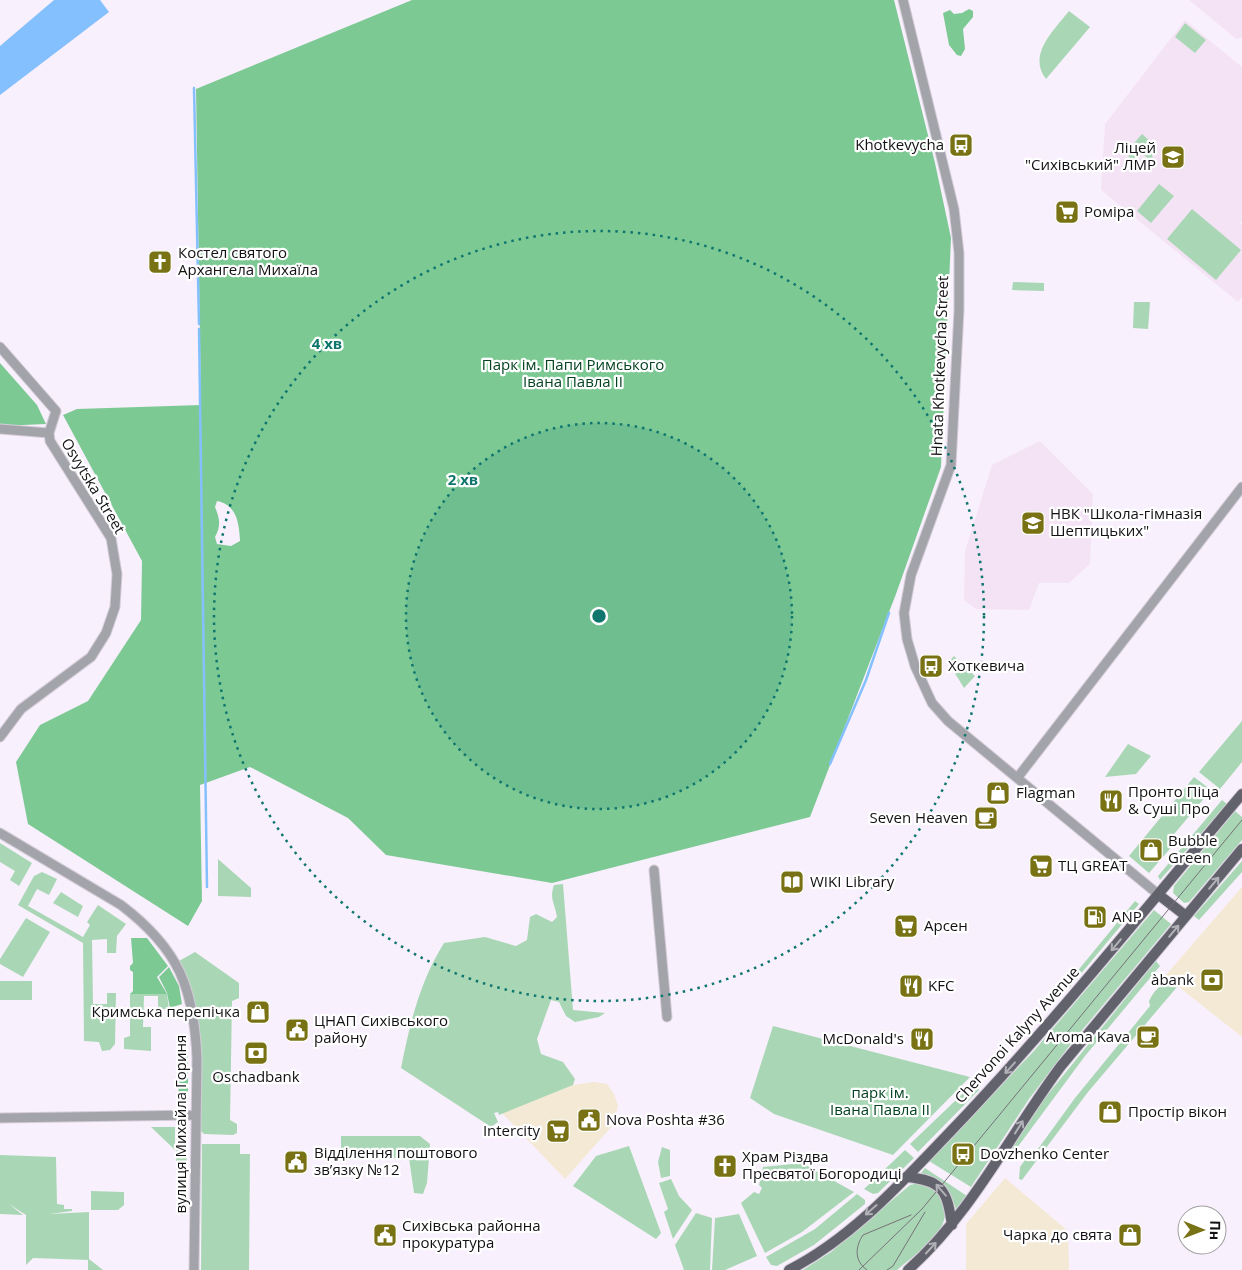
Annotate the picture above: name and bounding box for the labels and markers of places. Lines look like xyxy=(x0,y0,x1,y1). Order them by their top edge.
bus stop icon: Khotkevycha xyxy=(948,132,974,158)
place label: Khotkevycha xyxy=(855,134,944,154)
place label: Ліцей "Сихівський" ЛМР xyxy=(1025,137,1156,174)
school or university icon: Ліцей "Сихівський" ЛМР xyxy=(1160,144,1186,170)
supermarket icon: Роміра xyxy=(1054,199,1080,225)
place label: Роміра xyxy=(1084,201,1134,221)
place label: Костел святого Архангела Михаїла xyxy=(178,242,318,279)
church icon: Костел святого Архангела Михаїла xyxy=(147,249,173,275)
place label: НВК "Школа-гімназія Шептицьких" xyxy=(1050,503,1202,540)
school or university icon: НВК "Школа-гімназія Шептицьких" xyxy=(1020,510,1046,536)
centre of rings xyxy=(590,607,608,625)
bus stop icon: Хоткевича xyxy=(918,653,944,679)
place label: Хоткевича xyxy=(948,655,1025,675)
shop icon: Flagman xyxy=(985,780,1011,806)
place label: Пронто Піца & Суші Про xyxy=(1128,781,1219,818)
place label: Flagman xyxy=(1016,782,1075,802)
restaurant icon: Пронто Піца & Суші Про xyxy=(1098,788,1124,814)
cafe icon: Seven Heaven xyxy=(973,805,999,831)
place label: Seven Heaven xyxy=(869,807,968,827)
place label: Bubble Green xyxy=(1168,830,1217,867)
shop icon: Bubble Green xyxy=(1138,837,1164,863)
supermarket icon: ТЦ GREAT xyxy=(1028,853,1054,879)
place label: ТЦ GREAT xyxy=(1058,855,1128,875)
library icon: WIKI Library xyxy=(779,869,805,895)
place label: WIKI Library xyxy=(810,871,895,891)
fuel station icon: ANP xyxy=(1082,904,1108,930)
place label: ANP xyxy=(1112,906,1142,926)
supermarket icon: Арсен xyxy=(893,913,919,939)
place label: Арсен xyxy=(924,915,968,935)
bank icon: àbank xyxy=(1199,967,1225,993)
place label: àbank xyxy=(1151,969,1194,989)
restaurant icon: KFC xyxy=(898,973,924,999)
place label: KFC xyxy=(928,975,954,995)
shop icon: Кримська перепічка xyxy=(245,999,271,1025)
place label: Кримська перепічка xyxy=(92,1001,240,1021)
place label: ЦНАП Сихівського району xyxy=(314,1010,448,1047)
public building icon: ЦНАП Сихівського району xyxy=(284,1017,310,1043)
cafe icon: Aroma Kava xyxy=(1135,1024,1161,1050)
restaurant icon: McDonald's xyxy=(909,1026,935,1052)
place label: Aroma Kava xyxy=(1046,1026,1130,1046)
place label: McDonald's xyxy=(822,1028,904,1048)
bank icon: Oschadbank xyxy=(243,1040,269,1066)
place label: Oschadbank xyxy=(212,1066,300,1086)
shop icon: Простір вікон xyxy=(1097,1099,1123,1125)
place label: Простір вікон xyxy=(1128,1101,1227,1121)
public building icon: Nova Poshta #36 xyxy=(576,1107,602,1133)
place label: Nova Poshta #36 xyxy=(606,1109,725,1129)
supermarket icon: Intercity xyxy=(545,1118,571,1144)
place label: Intercity xyxy=(483,1120,540,1140)
bus stop icon: Dovzhenko Center xyxy=(950,1141,976,1167)
place label: Відділення поштового зв’язку №12 xyxy=(314,1142,478,1179)
place label: Dovzhenko Center xyxy=(980,1143,1109,1163)
place label: Храм Різдва Пресвятої Богородиці xyxy=(742,1146,902,1183)
public building icon: Відділення поштового зв’язку №12 xyxy=(283,1149,309,1175)
church icon: Храм Різдва Пресвятої Богородиці xyxy=(712,1153,738,1179)
place label: Сихівська районна прокуратура xyxy=(402,1215,541,1252)
public building icon: Сихівська районна прокуратура xyxy=(372,1222,398,1248)
shop icon: Чарка до свята xyxy=(1117,1222,1143,1248)
place label: Чарка до свята xyxy=(1003,1224,1112,1244)

